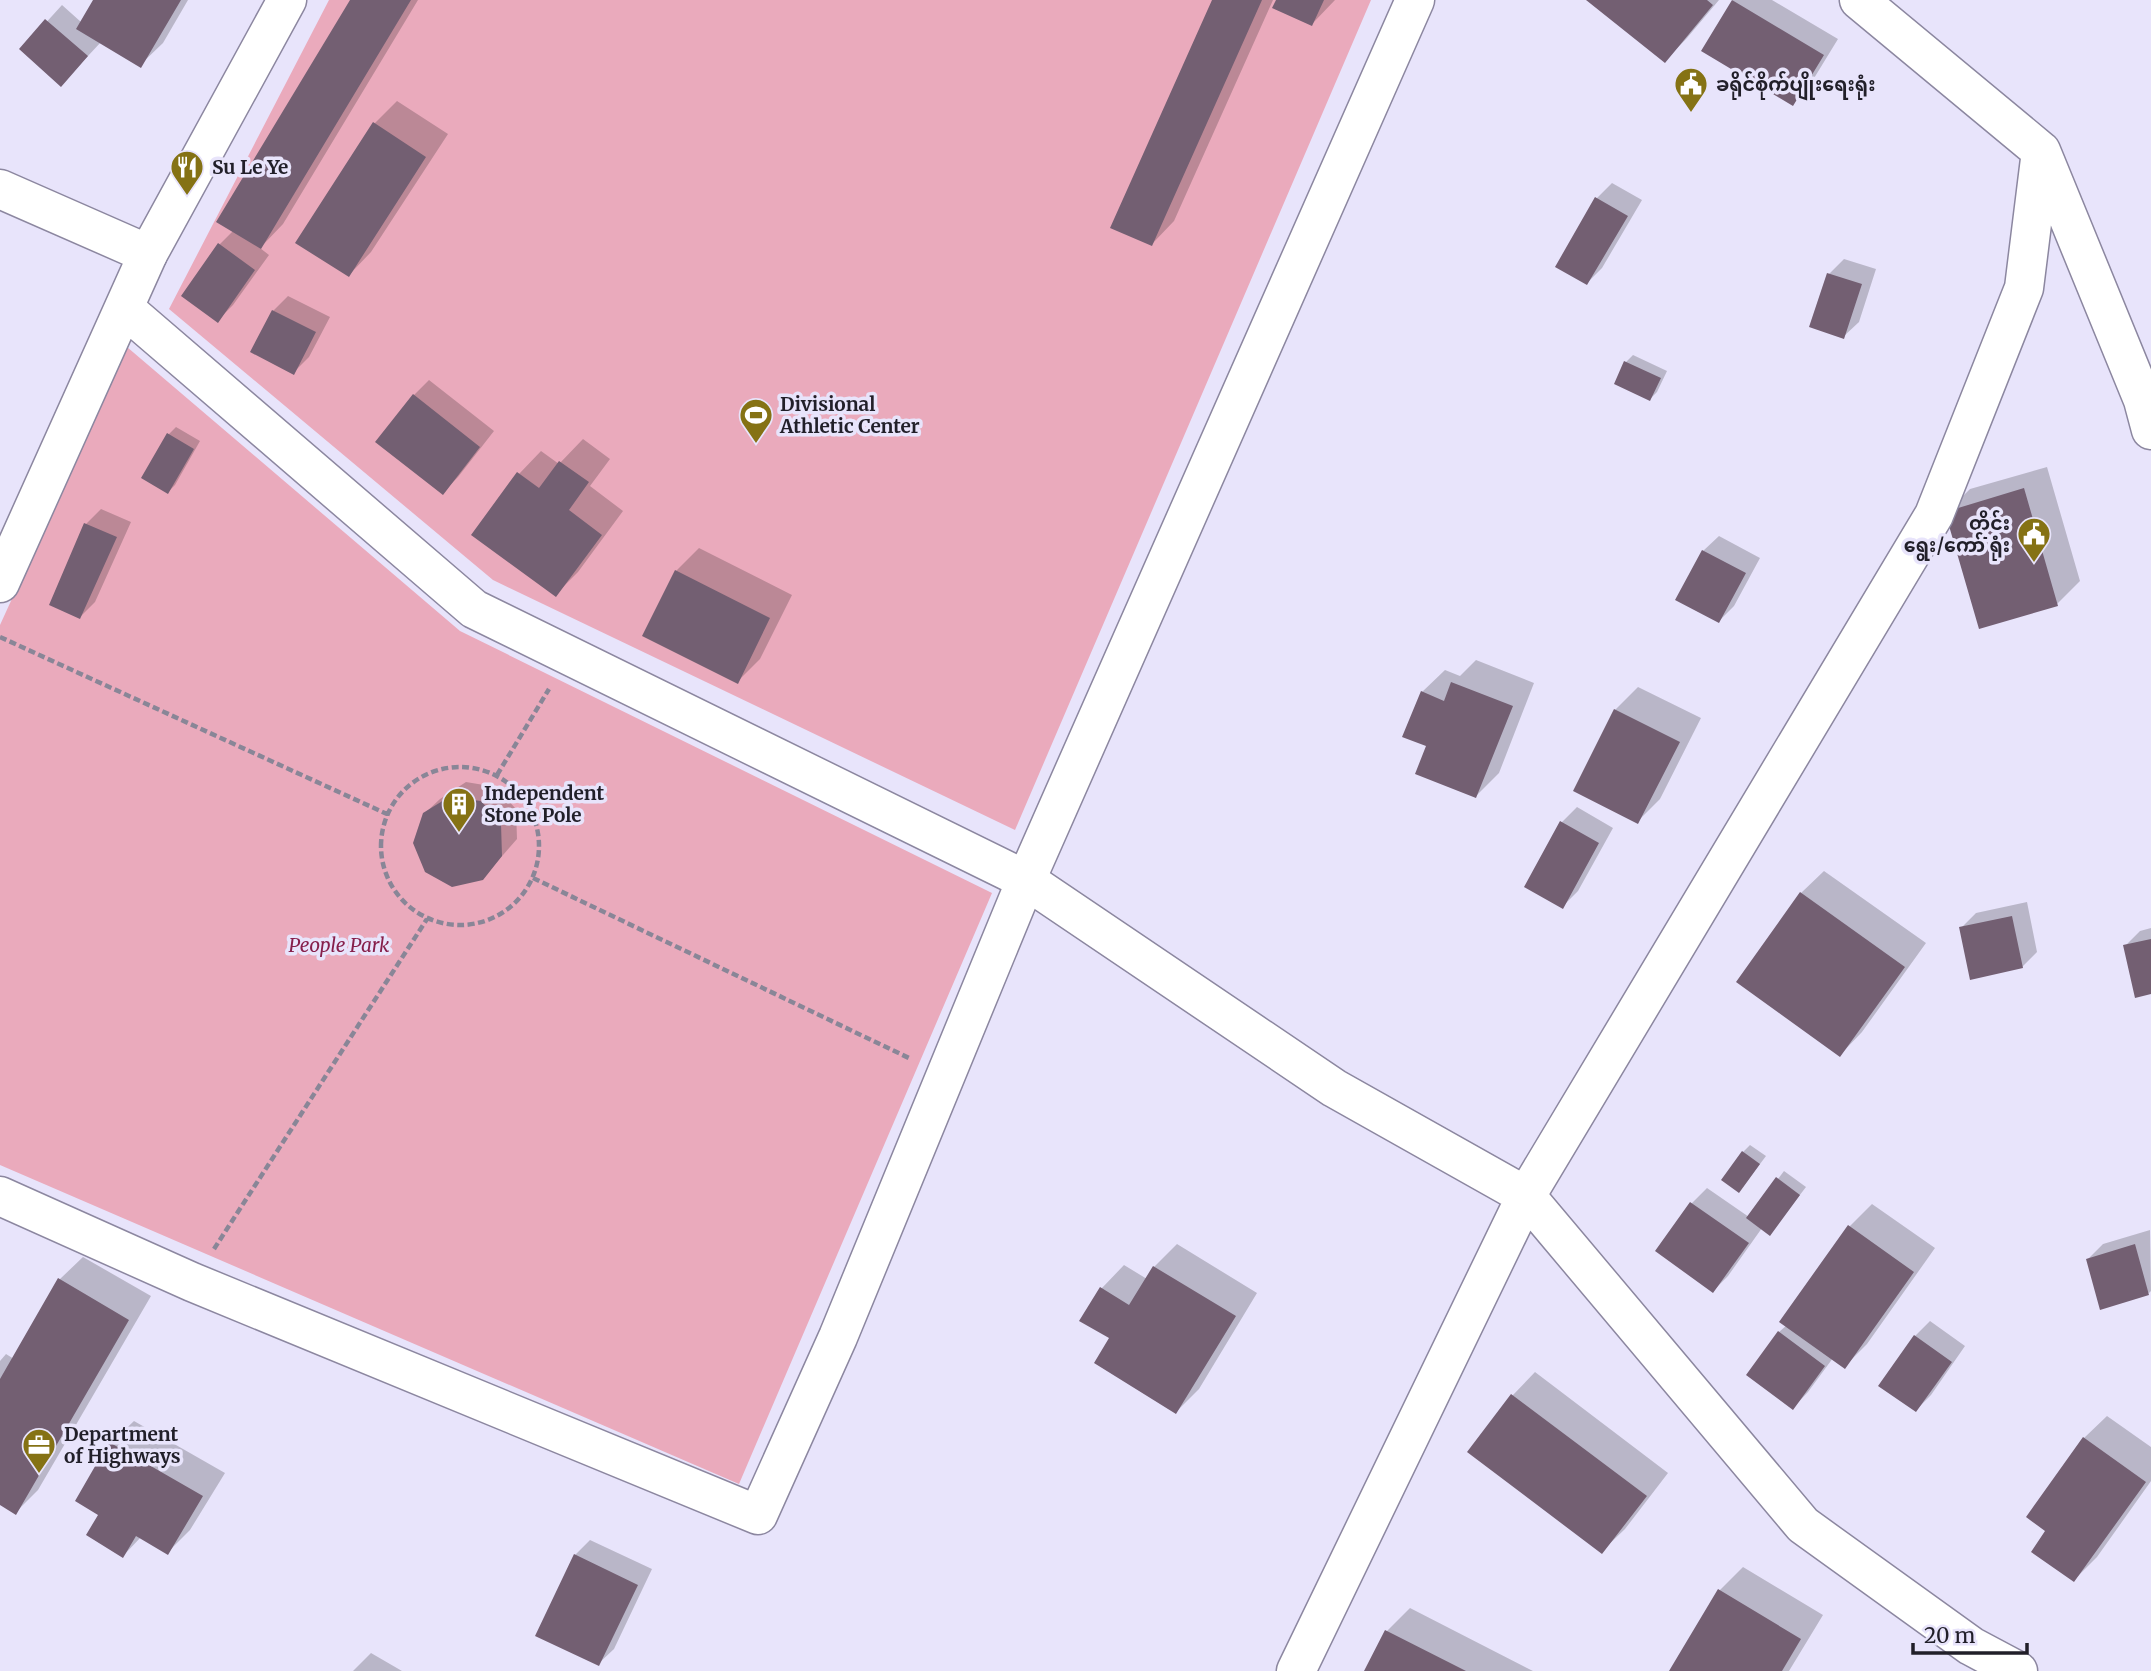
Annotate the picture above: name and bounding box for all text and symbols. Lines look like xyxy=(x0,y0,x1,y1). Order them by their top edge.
public building icon: ခရိုင်စိုက်ပျိုးရေးရုံး xyxy=(1672,65,1710,114)
place label: ခရိုင်စိုက်ပျိုးရေးရုံး xyxy=(1716,71,1875,101)
restaurant icon: Su Le Ye xyxy=(168,148,206,197)
place label: Su Le Ye xyxy=(212,155,288,179)
place label: Divisional Athletic Center xyxy=(779,392,920,438)
sports icon: Divisional Athletic Center xyxy=(737,396,775,445)
place label: တိုင်း ရွေး/ကော် ရုံး xyxy=(1904,510,2010,561)
public building icon: တိုင်း ရွေး/ကော် ရုံး xyxy=(2015,515,2053,564)
place label: Independent Stone Pole xyxy=(484,781,604,827)
building icon: Independent Stone Pole xyxy=(440,785,478,834)
park label: People Park xyxy=(288,933,390,957)
place label: Department of Highways xyxy=(64,1422,181,1468)
office icon: Department of Highways xyxy=(20,1426,58,1475)
scale bar xyxy=(1913,1612,2027,1656)
text: 20 m xyxy=(1924,1622,1976,1649)

